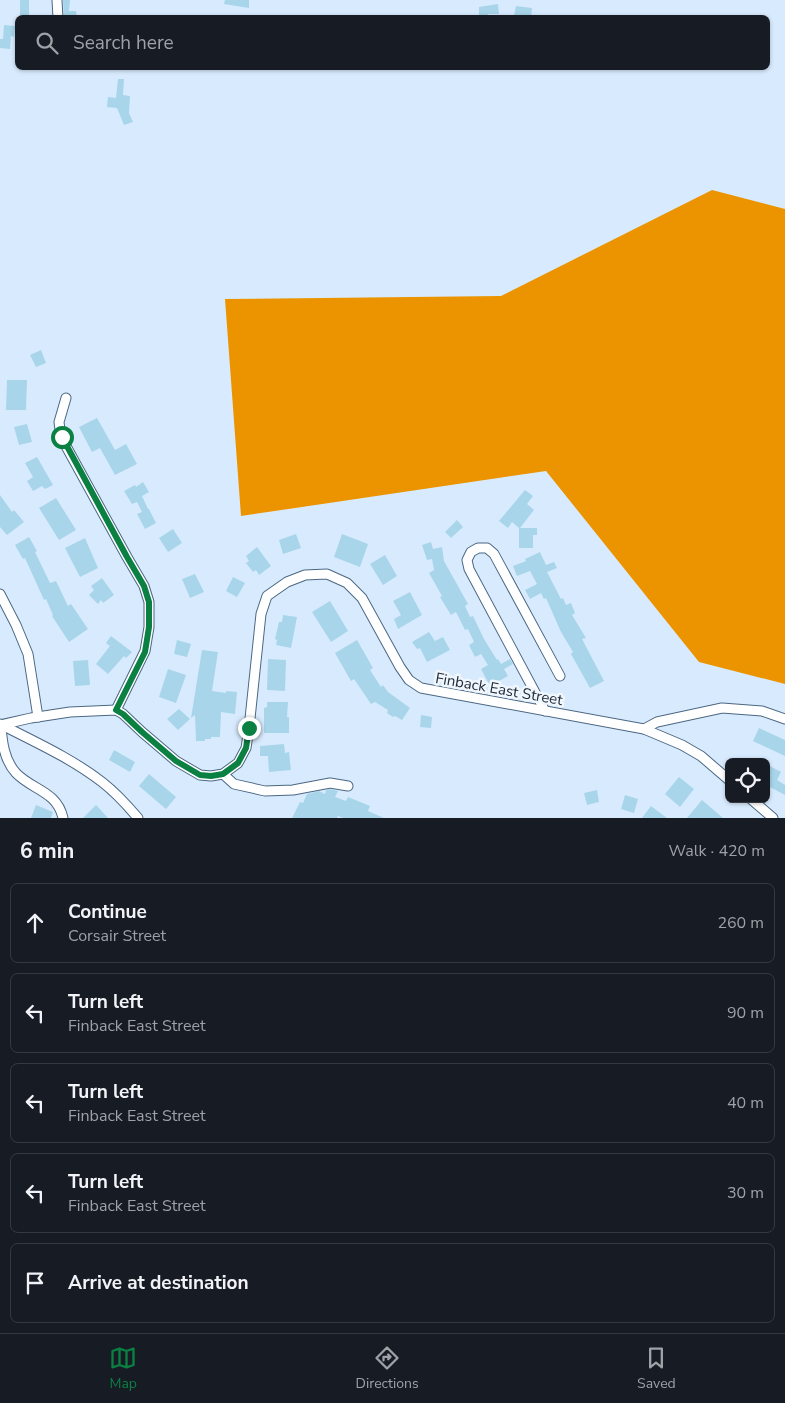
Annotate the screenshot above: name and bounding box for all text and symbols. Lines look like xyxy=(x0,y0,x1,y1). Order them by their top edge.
search box xyxy=(15,15,770,70)
icon: search xyxy=(33,29,61,57)
text: Search here xyxy=(73,30,174,56)
route start xyxy=(51,426,74,449)
street label: Finback East Street xyxy=(434,668,565,710)
route end xyxy=(238,717,261,740)
map controls xyxy=(725,758,770,803)
button: locate xyxy=(725,758,770,803)
text: 6 min xyxy=(20,837,74,865)
text: Walk · 420 m xyxy=(669,840,765,862)
text: Continue xyxy=(68,899,147,925)
icon: ahead xyxy=(21,909,49,937)
text: 260 m xyxy=(717,912,764,934)
text: Corsair Street xyxy=(68,925,166,947)
text: Turn left xyxy=(68,989,143,1015)
icon: left xyxy=(21,999,49,1027)
text: 90 m xyxy=(727,1002,764,1024)
text: Finback East Street xyxy=(68,1015,206,1037)
text: Turn left xyxy=(68,1079,143,1105)
icon: left xyxy=(21,1089,49,1117)
text: 40 m xyxy=(727,1092,764,1114)
text: Finback East Street xyxy=(68,1105,206,1127)
text: Turn left xyxy=(68,1169,143,1195)
icon: left xyxy=(21,1179,49,1207)
text: 30 m xyxy=(727,1182,764,1204)
text: Finback East Street xyxy=(68,1195,206,1217)
icon: arrive xyxy=(21,1269,49,1297)
text: Arrive at destination xyxy=(68,1270,249,1296)
tab: Map xyxy=(109,1344,137,1393)
tab: Directions xyxy=(356,1344,419,1393)
tab: Saved xyxy=(637,1344,676,1393)

